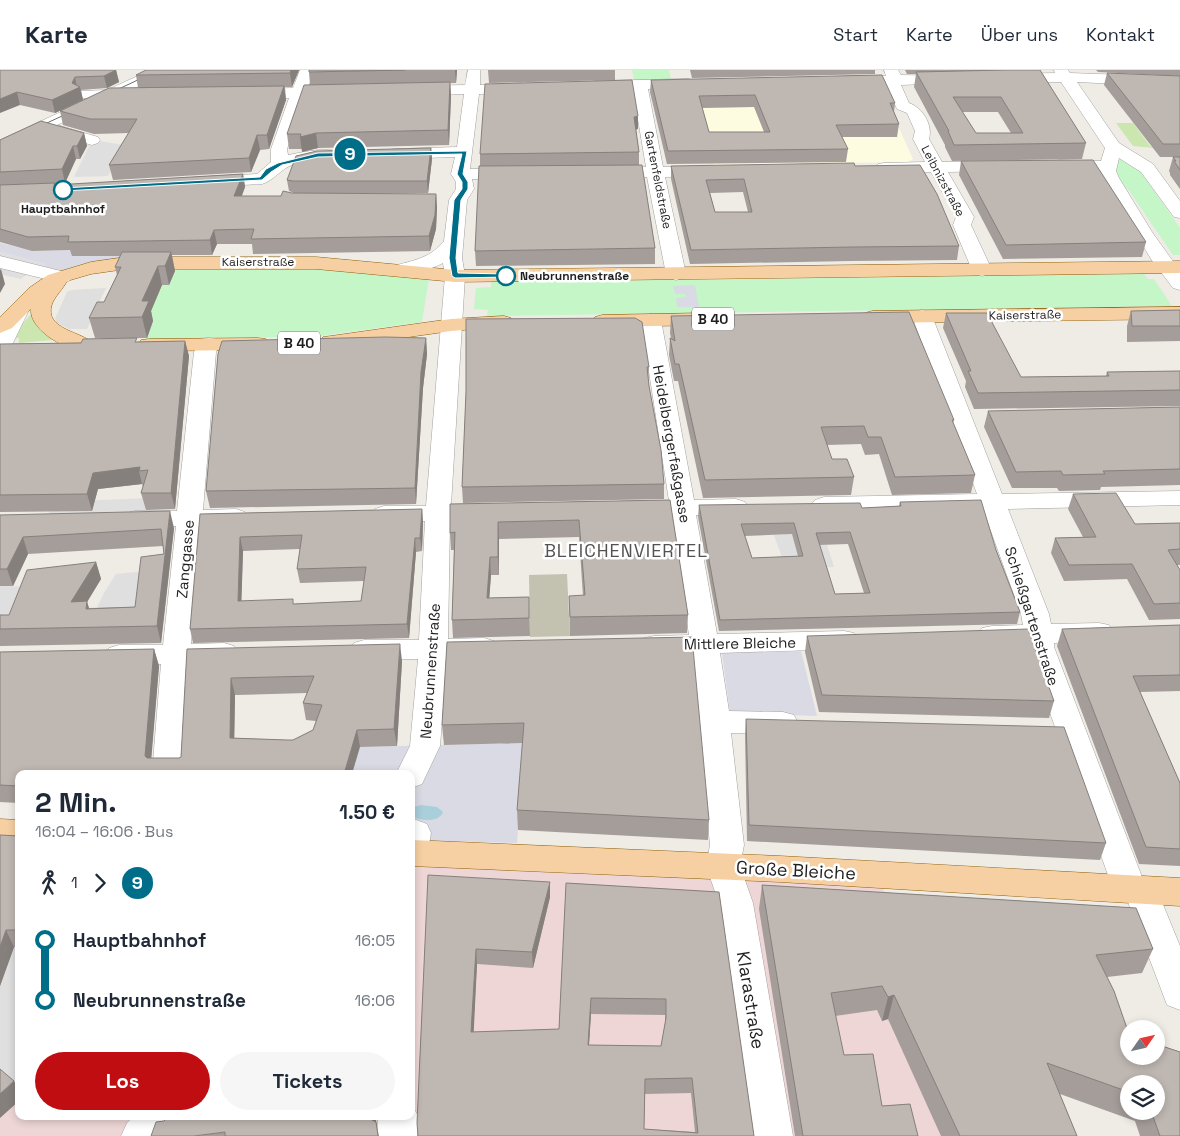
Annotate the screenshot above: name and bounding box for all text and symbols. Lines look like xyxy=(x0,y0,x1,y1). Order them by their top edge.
text: Karte xyxy=(25,19,88,50)
text: Start xyxy=(833,23,878,46)
text: Karte xyxy=(906,23,953,46)
text: Über uns xyxy=(981,23,1058,46)
text: Kontakt xyxy=(1086,23,1155,46)
street label: Gartenfeldstraße xyxy=(641,130,675,230)
line badge: 9 xyxy=(334,138,366,170)
text: 9 xyxy=(344,142,356,165)
street label: Leibnizstraße xyxy=(918,143,968,219)
marker: Hauptbahnhof xyxy=(53,180,73,200)
place label: Hauptbahnhof xyxy=(21,201,105,217)
street label: Kaiserstraße xyxy=(222,254,294,270)
marker: Neubrunnenstraße xyxy=(496,266,516,286)
place label: Neubrunnenstraße xyxy=(520,268,629,284)
street label: Kaiserstraße xyxy=(989,306,1061,324)
road number: B 40 xyxy=(692,308,734,330)
road number: B 40 xyxy=(278,332,320,354)
street label: Heidelbergerfaßgasse xyxy=(649,364,695,525)
street label: Zanggasse xyxy=(172,519,198,599)
district label: BLEICHENVIERTEL xyxy=(544,539,708,562)
street label: Schießgartenstraße xyxy=(1001,544,1063,688)
street label: Neubrunnenstraße xyxy=(416,602,444,739)
street label: Mittlere Bleiche xyxy=(684,633,796,653)
text: 2 Min. xyxy=(35,784,116,820)
text: 1.50 € xyxy=(339,800,395,825)
text: 16:04 – 16:06 · Bus xyxy=(35,821,173,842)
street label: Große Bleiche xyxy=(736,855,856,885)
icon: walk xyxy=(35,869,63,897)
icon: forward xyxy=(86,869,114,897)
text: 9 xyxy=(132,871,143,894)
text: 1 xyxy=(71,872,78,893)
text: Hauptbahnhof xyxy=(73,928,206,953)
text: 16:05 xyxy=(355,930,395,951)
street label: Klarastraße xyxy=(732,949,770,1051)
text: Neubrunnenstraße xyxy=(73,988,246,1013)
text: 16:06 xyxy=(354,990,395,1011)
north arrow xyxy=(1120,1020,1165,1065)
map controls xyxy=(1120,1020,1165,1120)
button: Los xyxy=(35,1052,210,1110)
button: Tickets xyxy=(220,1052,395,1110)
button: layers xyxy=(1120,1075,1165,1120)

